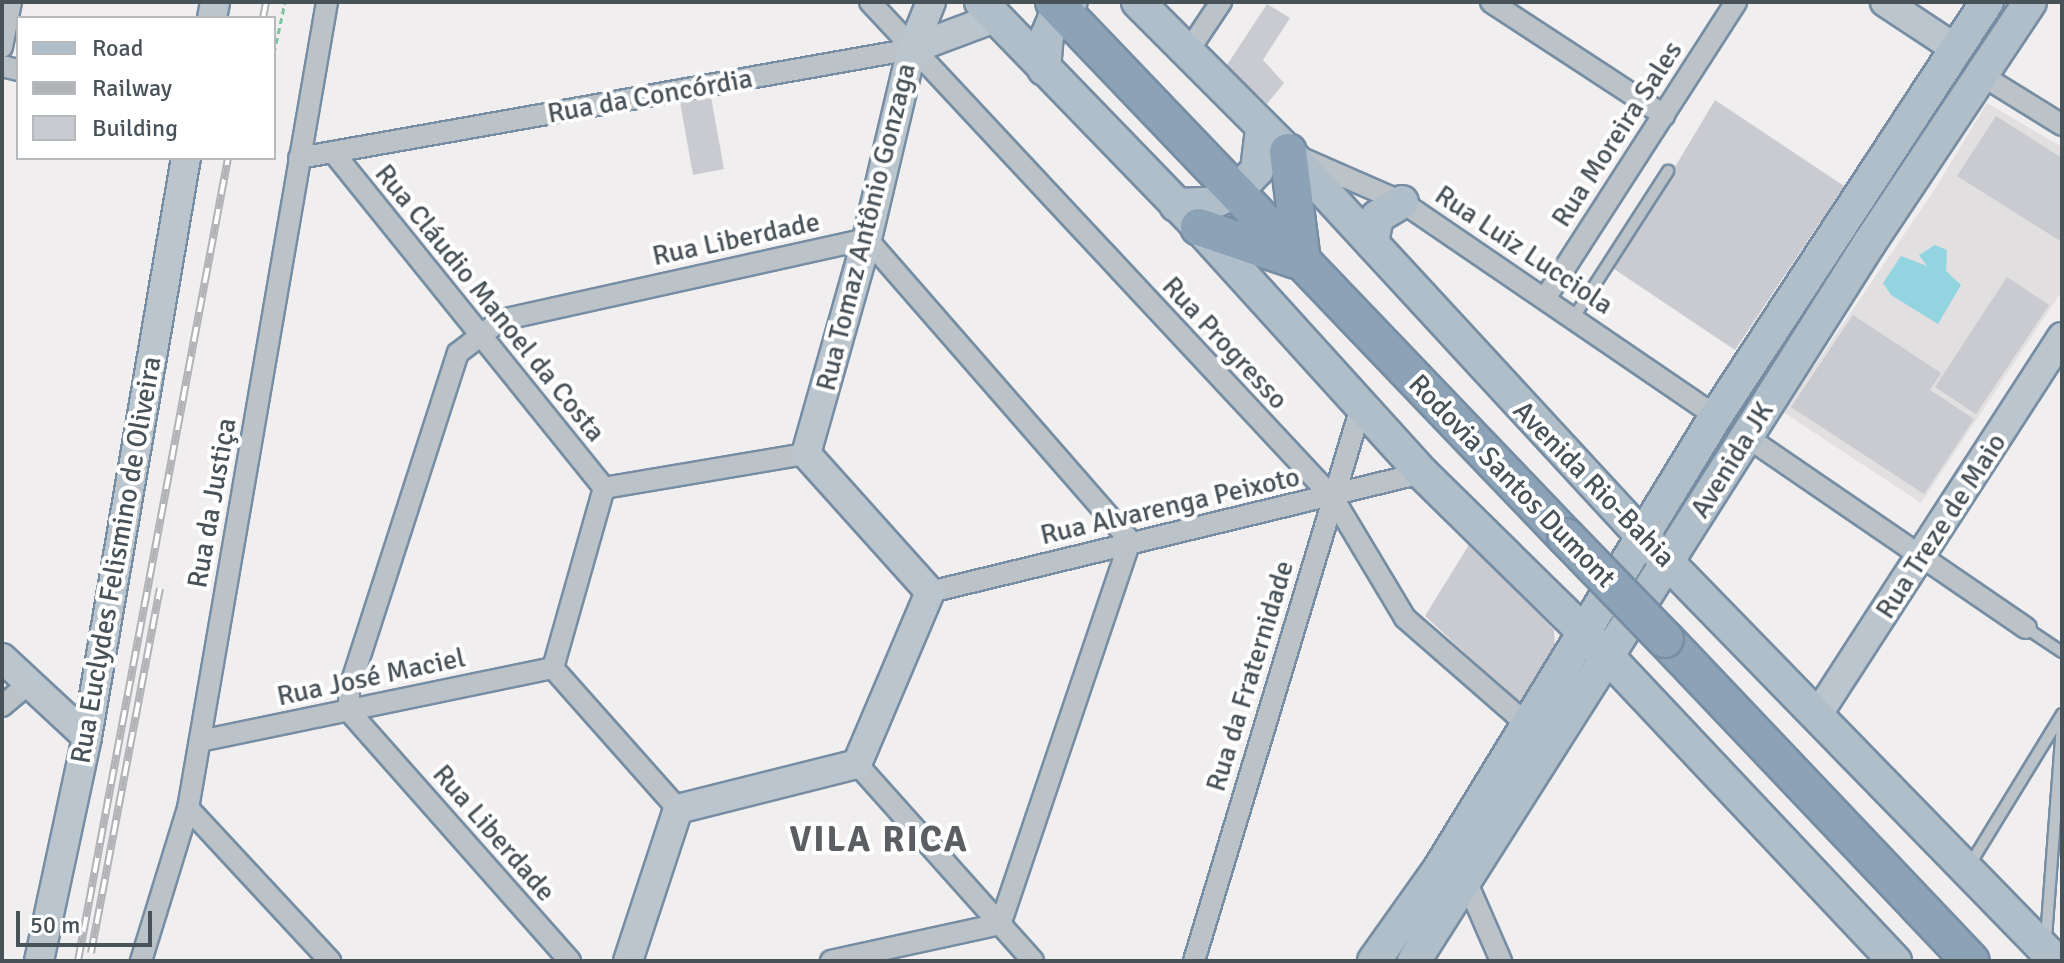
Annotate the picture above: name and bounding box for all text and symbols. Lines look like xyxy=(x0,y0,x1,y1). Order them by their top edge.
legend xyxy=(16,16,276,160)
text: Road xyxy=(92,33,143,63)
street label: Rua Moreira Sales xyxy=(1544,35,1690,233)
street label: Rua Tomaz Antônio Gonzaga xyxy=(809,60,923,394)
street label: Rua da Concórdia xyxy=(545,61,755,131)
text: Railway xyxy=(92,73,172,103)
text: Building xyxy=(92,113,178,143)
street label: Rua Cláudio Manoel da Costa xyxy=(368,157,612,449)
street label: Rua Luiz Lucciola xyxy=(1429,178,1619,322)
street label: Rua Liberdade xyxy=(649,205,823,273)
street label: Rua Progresso xyxy=(1155,270,1295,416)
street label: Rua Euclydes Felismino de Oliveira xyxy=(64,354,168,766)
street label: Rodovia Santos Dumont xyxy=(1401,367,1623,595)
street label: Avenida Rio-Bahia xyxy=(1506,394,1682,574)
street label: Avenida JK xyxy=(1683,396,1781,524)
street label: Rua da Justiça xyxy=(181,415,243,591)
street label: Rua Treze de Maio xyxy=(1869,427,2013,625)
street label: Rua Alvarenga Peixoto xyxy=(1037,460,1303,552)
street label: Rua da Fraternidade xyxy=(1199,557,1301,795)
street label: Rua José Maciel xyxy=(274,641,468,713)
street label: Rua Liberdade xyxy=(425,758,563,908)
district label: VILA RICA xyxy=(789,818,969,862)
scale bar xyxy=(20,895,156,945)
text: 50 m xyxy=(30,910,80,940)

